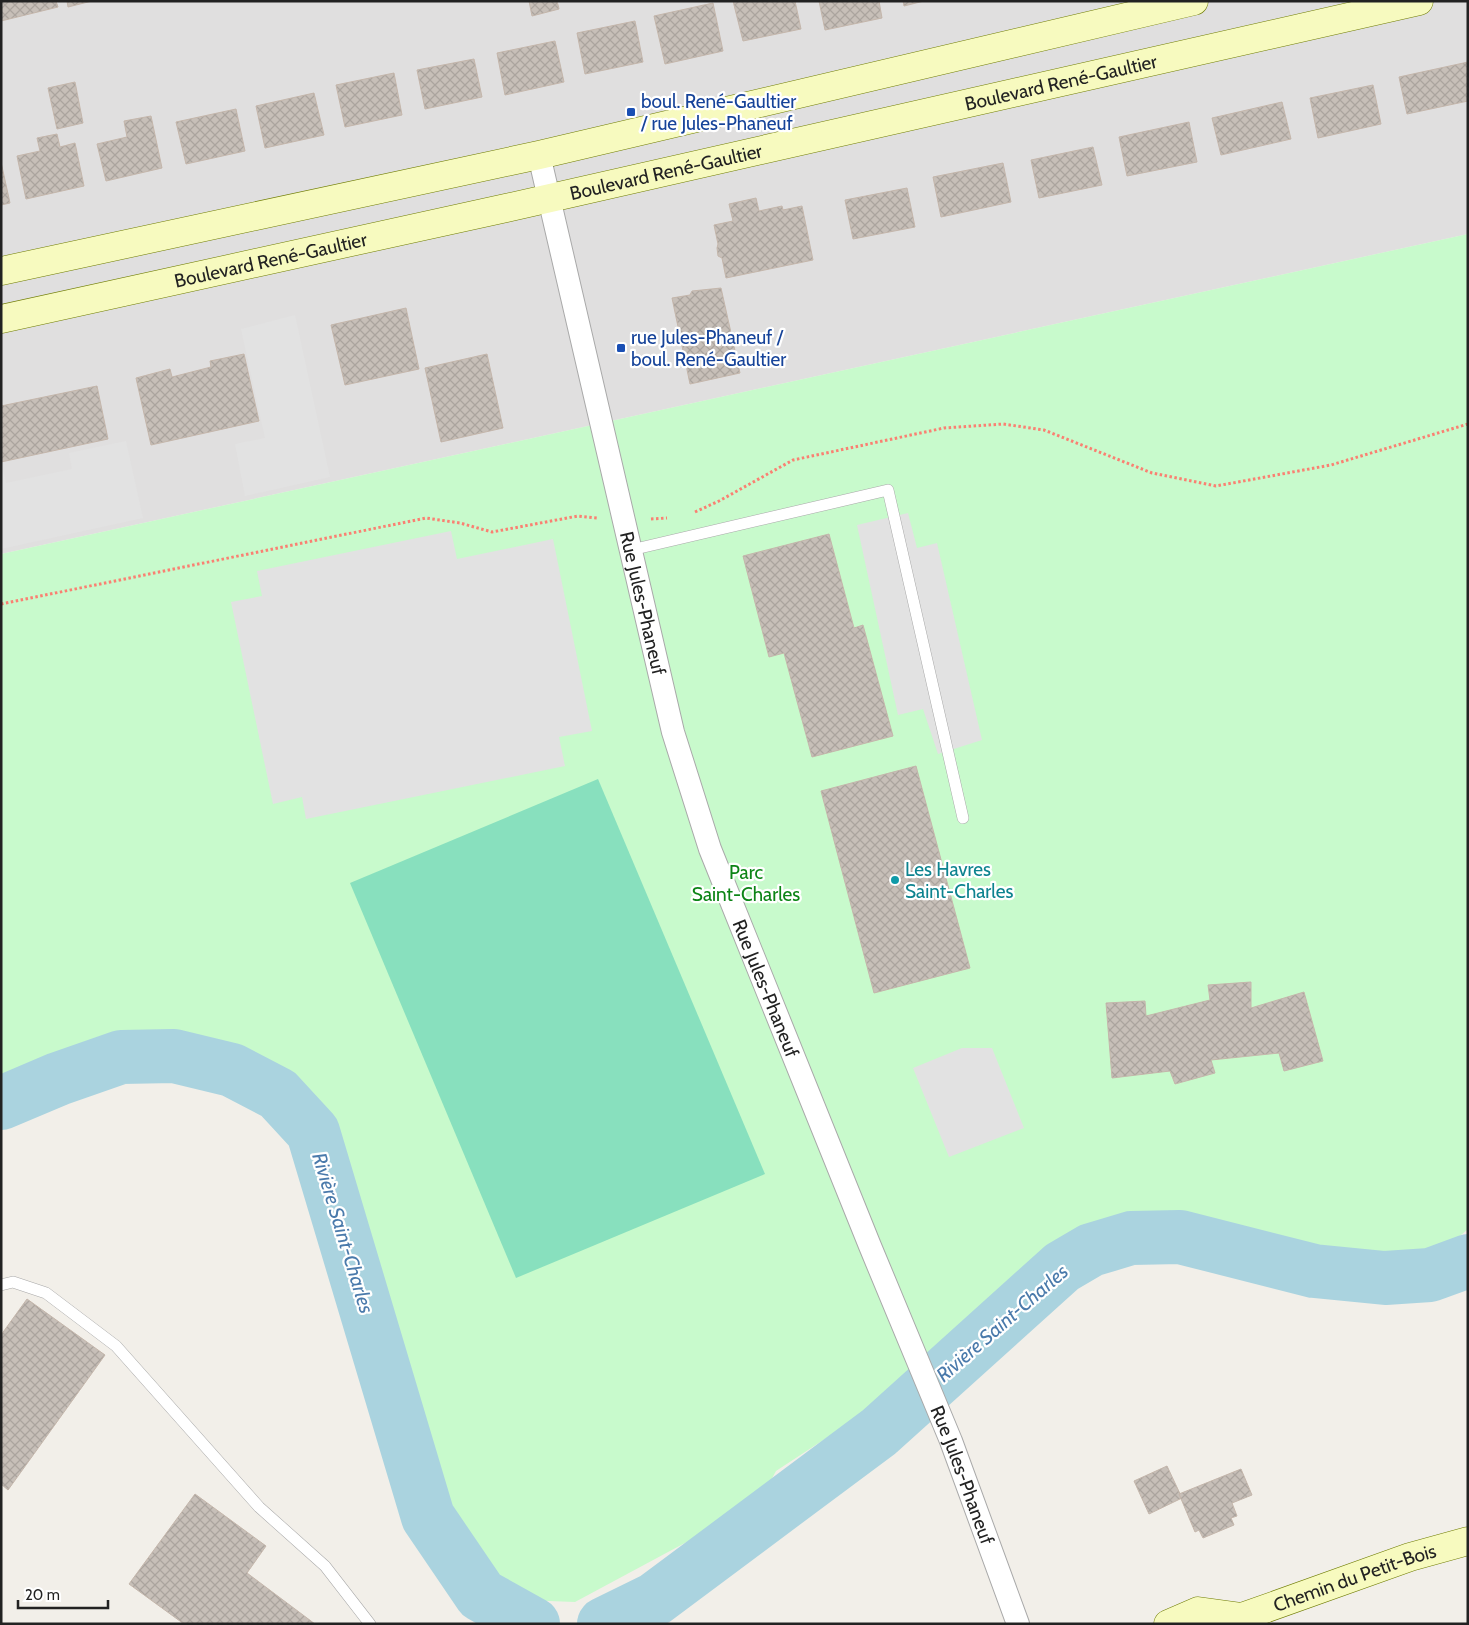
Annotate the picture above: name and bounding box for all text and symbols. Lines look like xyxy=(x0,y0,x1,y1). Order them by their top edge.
street label: Boulevard René-Gaultier xyxy=(963,50,1159,116)
place label: boul. René-Gaultier / rue Jules-Phaneuf xyxy=(640,90,796,135)
marker: boul. René-Gaultier / rue Jules-Phaneuf xyxy=(625,106,637,118)
street label: Boulevard René-Gaultier xyxy=(568,139,764,205)
street label: Boulevard René-Gaultier xyxy=(172,228,369,293)
place label: rue Jules-Phaneuf / boul. René-Gaultier xyxy=(631,326,786,371)
marker: rue Jules-Phaneuf / boul. René-Gaultier xyxy=(615,342,627,354)
street label: Rue Jules-Phaneuf xyxy=(615,529,671,678)
place label: Les Havres Saint-Charles xyxy=(905,858,1013,903)
park label: Parc Saint-Charles xyxy=(692,861,800,906)
marker: Les Havres Saint-Charles xyxy=(889,874,901,886)
street label: Rue Jules-Phaneuf xyxy=(727,916,804,1061)
water label: Rivière Saint-Charles xyxy=(307,1150,379,1316)
water label: Rivière Saint-Charles xyxy=(931,1259,1073,1387)
street label: Rue Jules-Phaneuf xyxy=(925,1402,999,1548)
street label: Chemin du Petit-Bois xyxy=(1270,1539,1439,1617)
scale bar xyxy=(18,1578,108,1610)
text: 20 m xyxy=(25,1586,60,1604)

